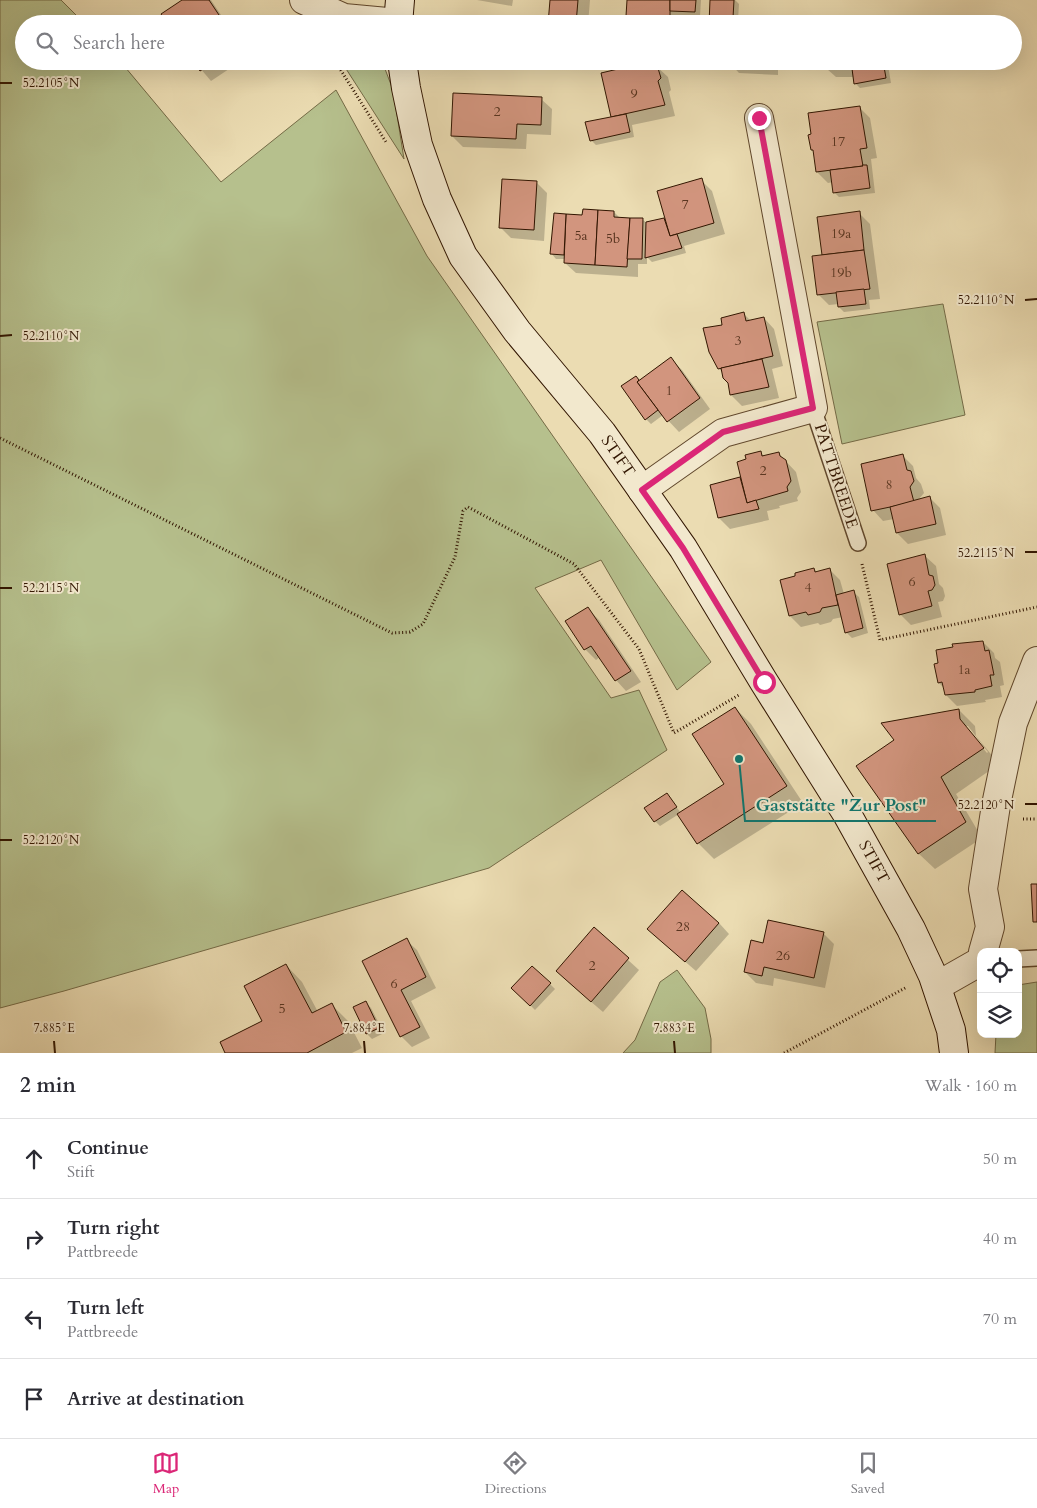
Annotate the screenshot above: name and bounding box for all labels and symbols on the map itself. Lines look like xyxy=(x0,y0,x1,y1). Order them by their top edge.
text: 52.2105°N xyxy=(23,75,80,91)
house number: 9 xyxy=(630,84,638,103)
house number: 2 xyxy=(493,102,501,121)
route end xyxy=(748,107,771,130)
house number: 17 xyxy=(831,132,845,151)
house number: 7 xyxy=(681,195,689,214)
house number: 19a xyxy=(831,224,851,243)
house number: 5a xyxy=(574,226,588,245)
house number: 5b xyxy=(606,229,620,248)
house number: 19b xyxy=(830,263,852,282)
text: 52.2110°N xyxy=(958,292,1015,308)
text: 52.2110°N xyxy=(23,328,80,344)
house number: 3 xyxy=(734,331,742,350)
house number: 1 xyxy=(665,381,673,400)
street label: PATTBREEDE xyxy=(809,421,863,531)
street label: STIFT xyxy=(596,431,640,481)
house number: 2 xyxy=(759,461,767,480)
house number: 8 xyxy=(885,475,893,494)
text: 52.2115°N xyxy=(958,545,1015,561)
house number: 6 xyxy=(908,572,916,591)
house number: 4 xyxy=(804,578,812,597)
text: 52.2115°N xyxy=(23,580,80,596)
house number: 1a xyxy=(957,660,971,679)
route start xyxy=(753,671,776,694)
callout: Gaststätte "Zur Post" xyxy=(745,788,936,821)
text: Gaststätte "Zur Post" xyxy=(755,793,927,818)
text: 52.2120°N xyxy=(958,797,1015,813)
text: 52.2120°N xyxy=(23,832,80,848)
street label: STIFT xyxy=(853,837,895,888)
house number: 28 xyxy=(676,917,690,936)
house number: 26 xyxy=(776,946,790,965)
house number: 2 xyxy=(588,956,596,975)
house number: 6 xyxy=(390,974,398,993)
house number: 5 xyxy=(278,999,286,1018)
text: 7.885°E xyxy=(33,1020,75,1036)
text: 7.884°E xyxy=(343,1020,385,1036)
text: 7.883°E xyxy=(653,1020,695,1036)

